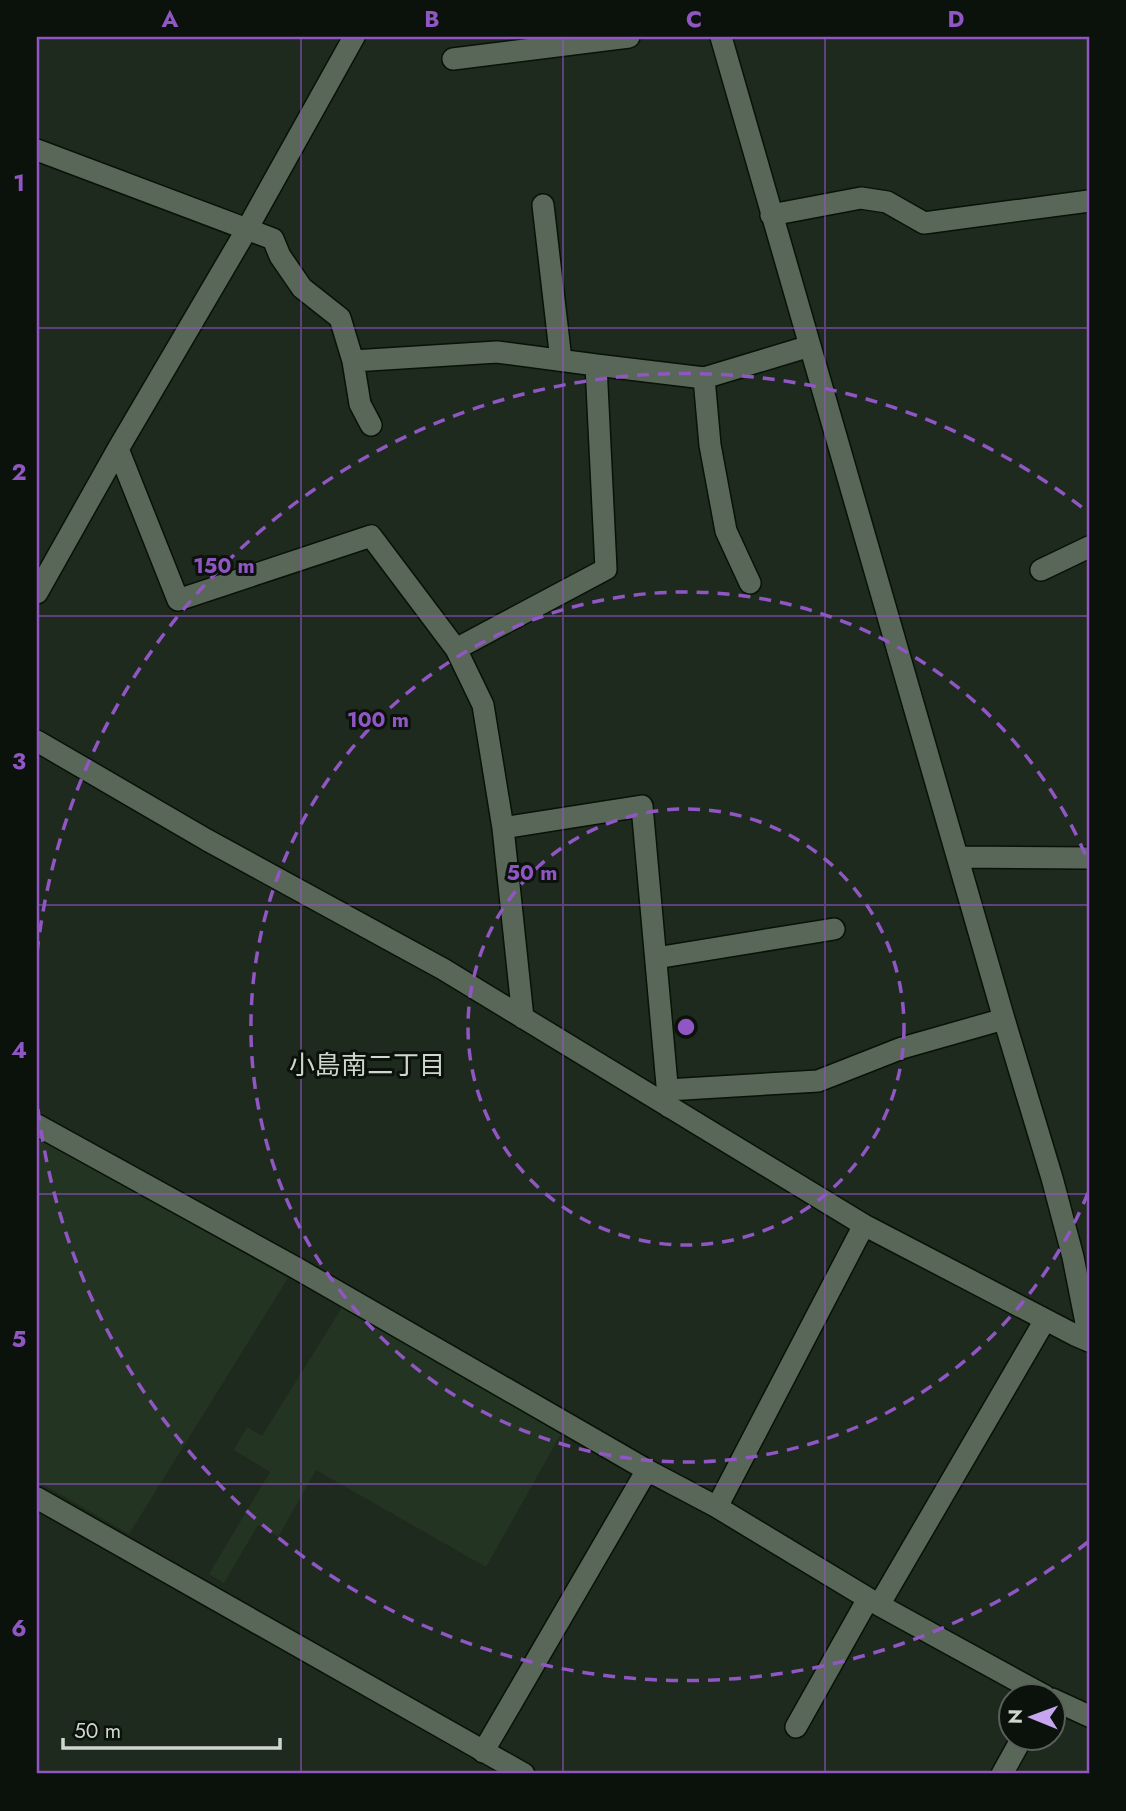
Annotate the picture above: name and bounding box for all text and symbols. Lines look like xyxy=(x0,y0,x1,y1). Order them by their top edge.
text: A xyxy=(161,2,179,36)
text: B xyxy=(424,2,440,36)
text: C xyxy=(686,2,702,36)
text: D xyxy=(948,2,965,36)
text: 1 xyxy=(13,166,25,200)
text: 2 xyxy=(11,455,27,489)
text: 150 m xyxy=(193,551,255,581)
text: 100 m xyxy=(347,705,409,735)
text: 3 xyxy=(12,744,26,778)
text: 50 m xyxy=(507,858,557,888)
centre of rings xyxy=(674,1015,698,1039)
text: 4 xyxy=(11,1033,27,1067)
district label: 小島南二丁目 xyxy=(289,1046,445,1084)
text: 5 xyxy=(12,1322,26,1356)
text: 6 xyxy=(11,1611,27,1645)
north arrow xyxy=(996,1682,1066,1752)
scale bar xyxy=(63,1706,280,1750)
text: N xyxy=(1002,1709,1029,1724)
text: 50 m xyxy=(74,1716,121,1746)

